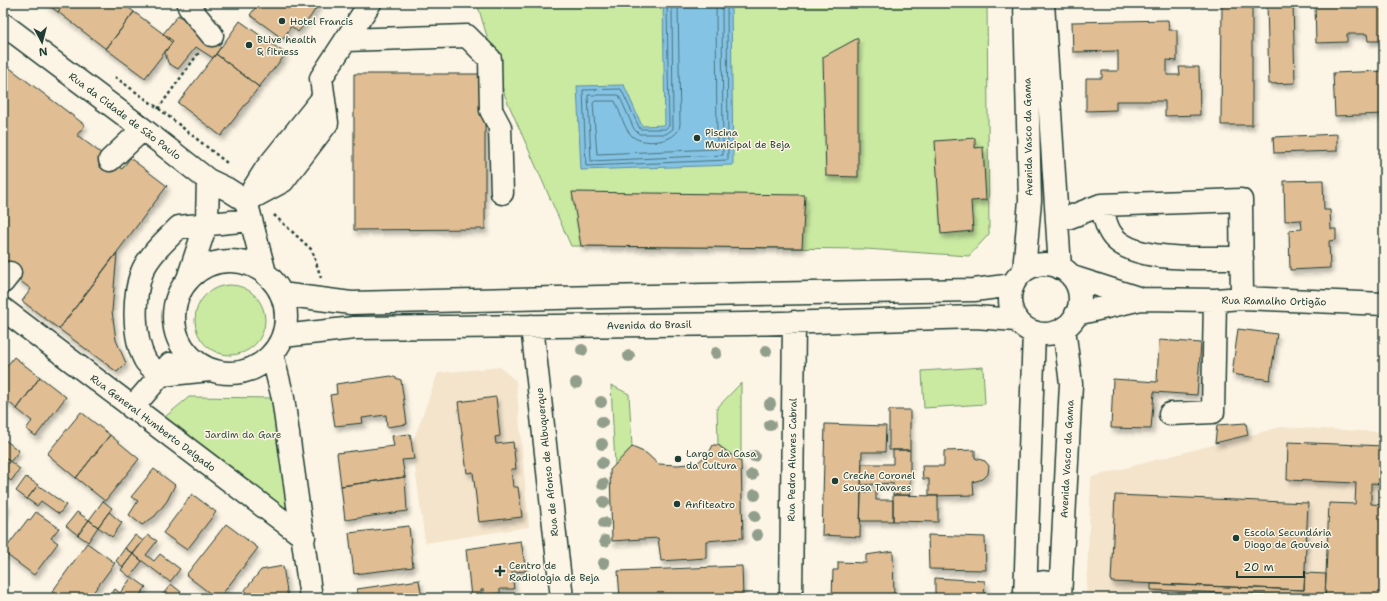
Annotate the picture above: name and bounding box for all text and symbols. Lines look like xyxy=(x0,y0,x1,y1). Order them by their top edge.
place label: Hotel Francis xyxy=(290,15,353,28)
marker: Hotel Francis xyxy=(277,16,287,26)
north arrow xyxy=(22,22,62,62)
place label: BLive health & fitness xyxy=(257,33,316,58)
marker: BLive health & fitness xyxy=(244,40,254,50)
text: N xyxy=(38,43,48,59)
street label: Rua da Cidade de São Paulo xyxy=(66,70,184,162)
street label: Avenida Vasco da Gama xyxy=(1020,77,1036,196)
place label: Piscina Municipal de Beja xyxy=(705,126,791,151)
marker: Piscina Municipal de Beja xyxy=(692,133,702,143)
street label: Rua Ramalho Ortigão xyxy=(1221,294,1327,308)
street label: Avenida do Brasil xyxy=(606,318,692,332)
street label: Rua General Humberto Delgado xyxy=(88,372,218,474)
street label: Rua de Afonso de Albuquerque xyxy=(533,387,561,537)
street label: Rua Pedro Alvares Cabral xyxy=(784,398,800,522)
street label: Avenida Vasco da Gama xyxy=(1057,399,1077,518)
park label: Jardim da Gare xyxy=(205,428,282,441)
place label: Largo da Casa da Cultura xyxy=(686,447,757,472)
marker: Largo da Casa da Cultura xyxy=(673,454,683,464)
place label: Creche Coronel Sousa Tavares xyxy=(843,469,915,494)
marker: Creche Coronel Sousa Tavares xyxy=(830,476,840,486)
place label: Anfiteatro xyxy=(685,498,735,511)
marker: Anfiteatro xyxy=(672,499,682,509)
place label: Escola Secundária Diogo de Gouveia xyxy=(1244,526,1332,551)
marker: Escola Secundária Diogo de Gouveia xyxy=(1231,533,1241,543)
scale bar xyxy=(1237,553,1304,579)
place label: Centro de Radiologia de Beja xyxy=(509,559,600,584)
text: 20 m xyxy=(1243,559,1274,575)
marker: Centro de Radiologia de Beja xyxy=(494,565,506,577)

